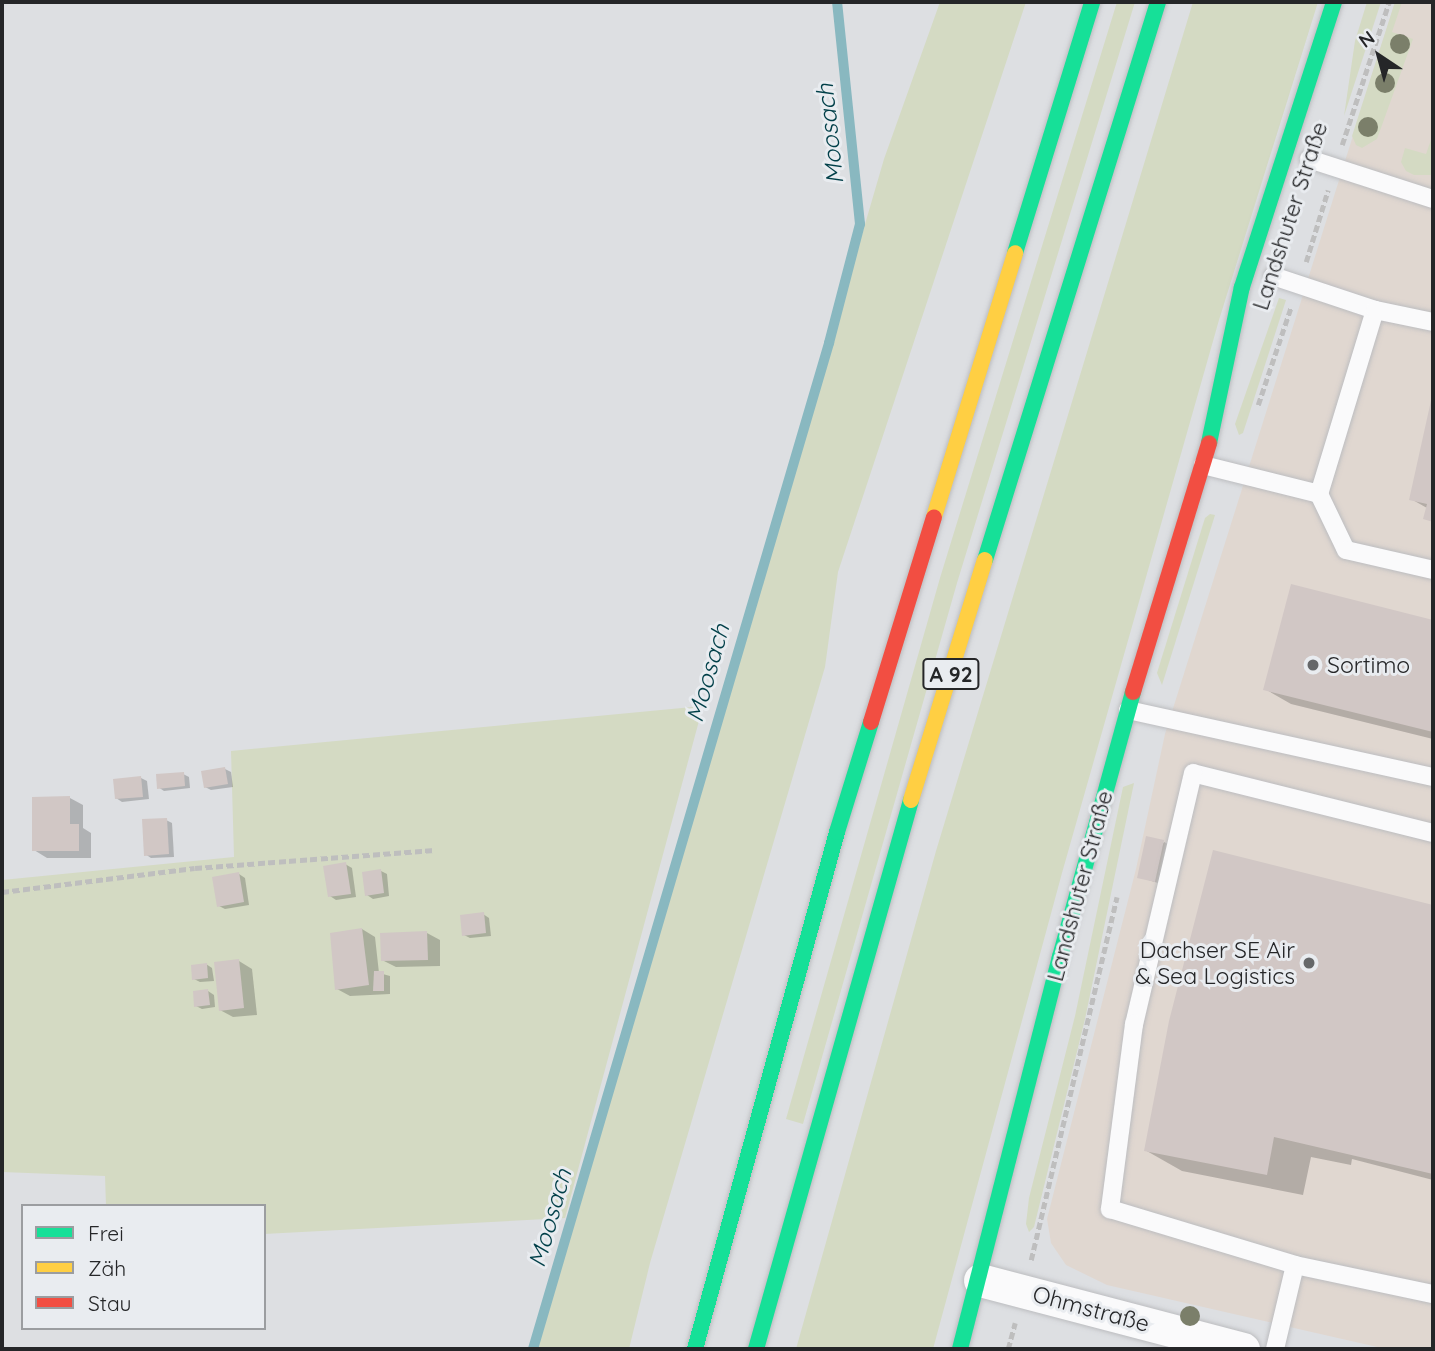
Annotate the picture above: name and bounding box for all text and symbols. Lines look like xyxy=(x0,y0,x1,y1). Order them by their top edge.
north arrow xyxy=(1344,21,1414,91)
text: N xyxy=(1354,25,1379,53)
water label: Moosach xyxy=(810,82,850,186)
street label: Landshuter Straße xyxy=(1247,118,1333,314)
water label: Moosach xyxy=(680,621,736,725)
place label: Sortimo xyxy=(1327,651,1410,679)
road number: A 92 xyxy=(921,656,981,692)
marker: Sortimo xyxy=(1305,657,1321,673)
street label: Landshuter Straße xyxy=(1041,788,1119,984)
place label: Dachser SE Air & Sea Logistics xyxy=(1135,936,1295,990)
marker: Dachser SE Air & Sea Logistics xyxy=(1301,955,1317,971)
water label: Moosach xyxy=(522,1166,578,1270)
legend xyxy=(21,1204,266,1330)
text: Frei xyxy=(88,1220,124,1246)
text: Zäh xyxy=(88,1255,126,1281)
street label: Ohmstraße xyxy=(1030,1280,1152,1338)
text: Stau xyxy=(88,1290,131,1316)

